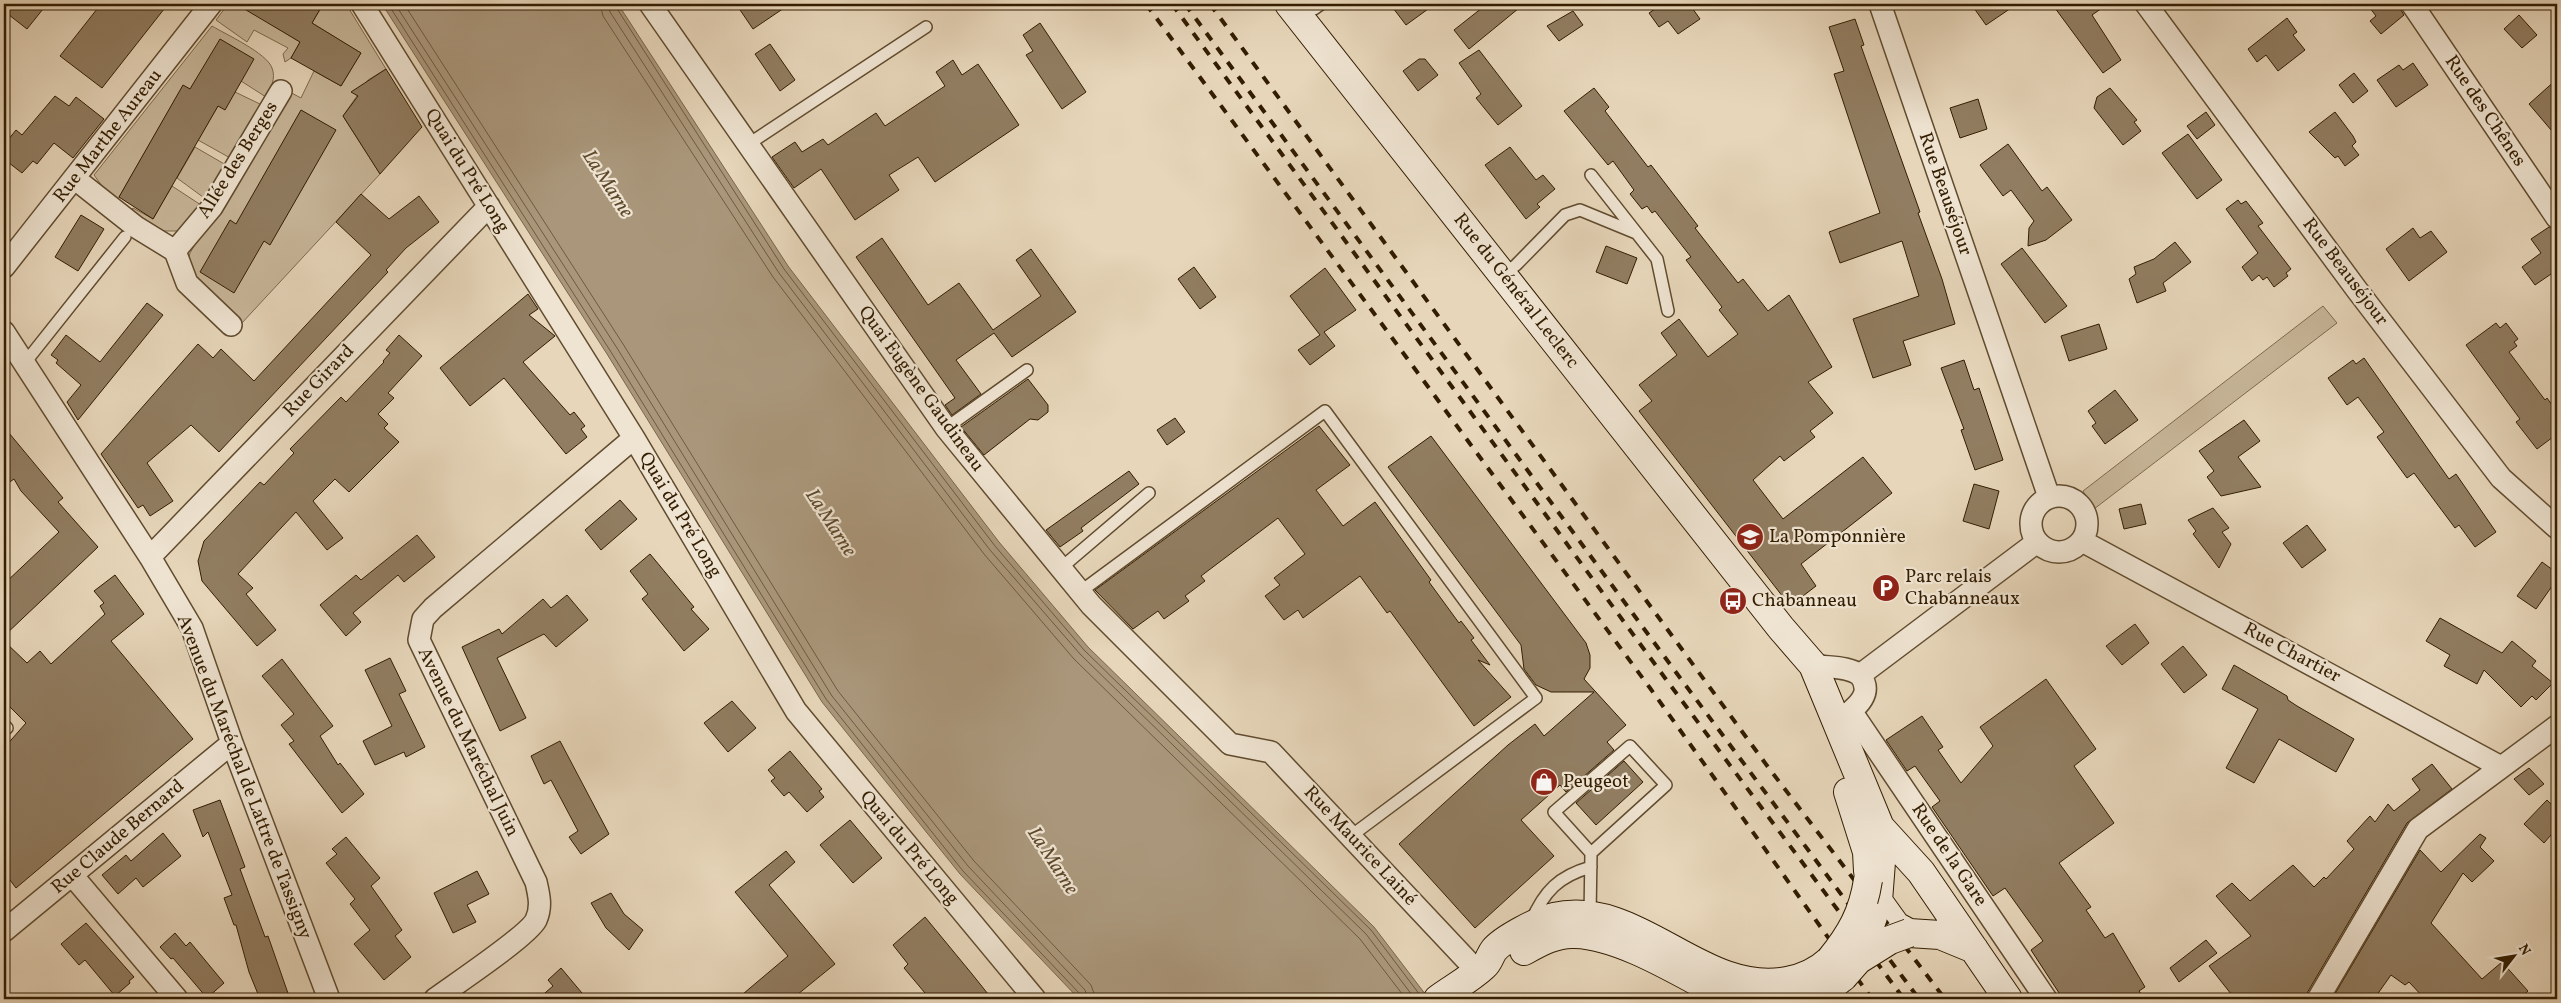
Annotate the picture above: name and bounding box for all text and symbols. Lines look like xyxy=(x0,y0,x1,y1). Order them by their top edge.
street label: Rue des Chênes xyxy=(2438,50,2532,172)
street label: Rue Marthe Aureau xyxy=(47,64,169,208)
street label: Allée des Berges xyxy=(192,96,284,224)
street label: Quai du Pré Long xyxy=(418,104,516,238)
street label: Rue Beauséjour xyxy=(1912,129,1978,259)
water label: La Marne xyxy=(575,145,640,224)
street label: Rue du Général Leclerc xyxy=(1447,208,1585,374)
street label: Rue Beauséjour xyxy=(2296,213,2394,331)
street label: Quai Eugène Gaudineau xyxy=(852,301,990,477)
street label: Rue Girard xyxy=(278,339,360,423)
street label: Quai du Pré Long xyxy=(632,447,728,583)
water label: La Marne xyxy=(798,484,863,563)
school or university icon: La Pomponnière xyxy=(1735,522,1765,552)
place label: La Pomponnière xyxy=(1769,524,1906,550)
place label: Parc relais Chabanneaux xyxy=(1905,564,2020,612)
parking icon: Parc relais Chabanneaux xyxy=(1871,573,1901,603)
bus stop icon: Chabanneau xyxy=(1718,586,1748,616)
place label: Chabanneau xyxy=(1752,588,1857,614)
street label: Avenue du Maréchal de Lattre de Tassigny xyxy=(170,611,318,943)
street label: Rue Chartier xyxy=(2239,616,2345,690)
street label: Avenue du Maréchal Juin xyxy=(411,643,525,841)
shop icon: Peugeot xyxy=(1529,767,1559,797)
place label: Peugeot xyxy=(1563,769,1629,795)
street label: Rue Claude Bernard xyxy=(46,773,190,901)
street label: Rue Maurice Lainé xyxy=(1297,780,1423,912)
street label: Quai du Pré Long xyxy=(853,785,965,911)
street label: Rue de la Gare xyxy=(1905,798,1993,912)
water label: La Marne xyxy=(1020,822,1085,901)
north arrow xyxy=(2488,930,2538,980)
text: N xyxy=(2513,941,2535,959)

